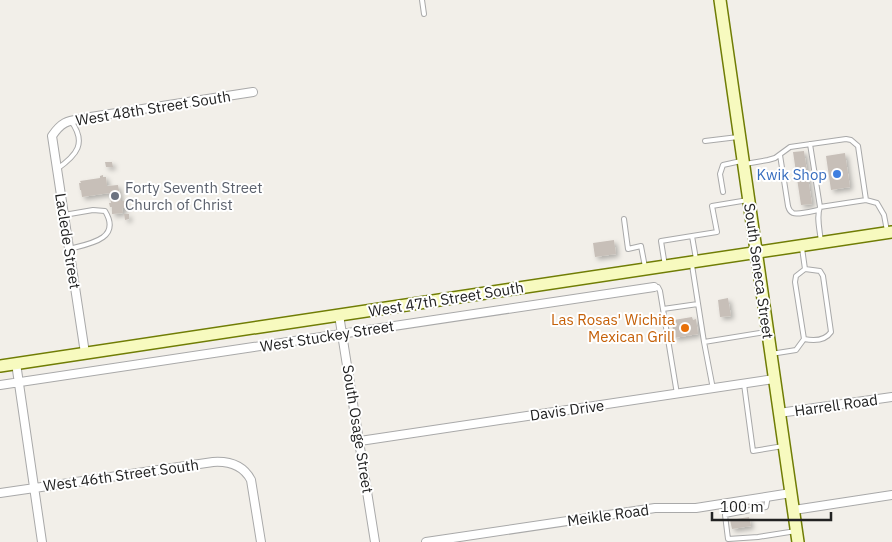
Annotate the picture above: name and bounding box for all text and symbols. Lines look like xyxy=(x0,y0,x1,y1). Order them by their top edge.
street label: West 48th Street South xyxy=(74,86,232,130)
place label: Kwik Shop xyxy=(757,165,827,184)
marker: Kwik Shop xyxy=(831,168,843,180)
place label: Forty Seventh Street Church of Christ xyxy=(125,178,263,214)
marker: Forty Seventh Street Church of Christ xyxy=(109,190,121,202)
street label: Laclede Street xyxy=(51,192,85,290)
street label: South Seneca Street xyxy=(740,202,778,340)
street label: West 47th Street South xyxy=(367,277,525,321)
place label: Las Rosas' Wichita Mexican Grill xyxy=(551,310,675,346)
street label: West Stuckey Street xyxy=(259,316,395,356)
marker: Las Rosas' Wichita Mexican Grill xyxy=(679,322,691,334)
street label: South Osage Street xyxy=(338,363,378,495)
street label: Harrell Road xyxy=(793,390,879,420)
street label: Davis Drive xyxy=(529,395,605,425)
street label: West 46th Street South xyxy=(42,455,200,495)
scale bar xyxy=(712,490,831,522)
text: 100 m xyxy=(720,497,764,516)
street label: Meikle Road xyxy=(566,500,650,530)

